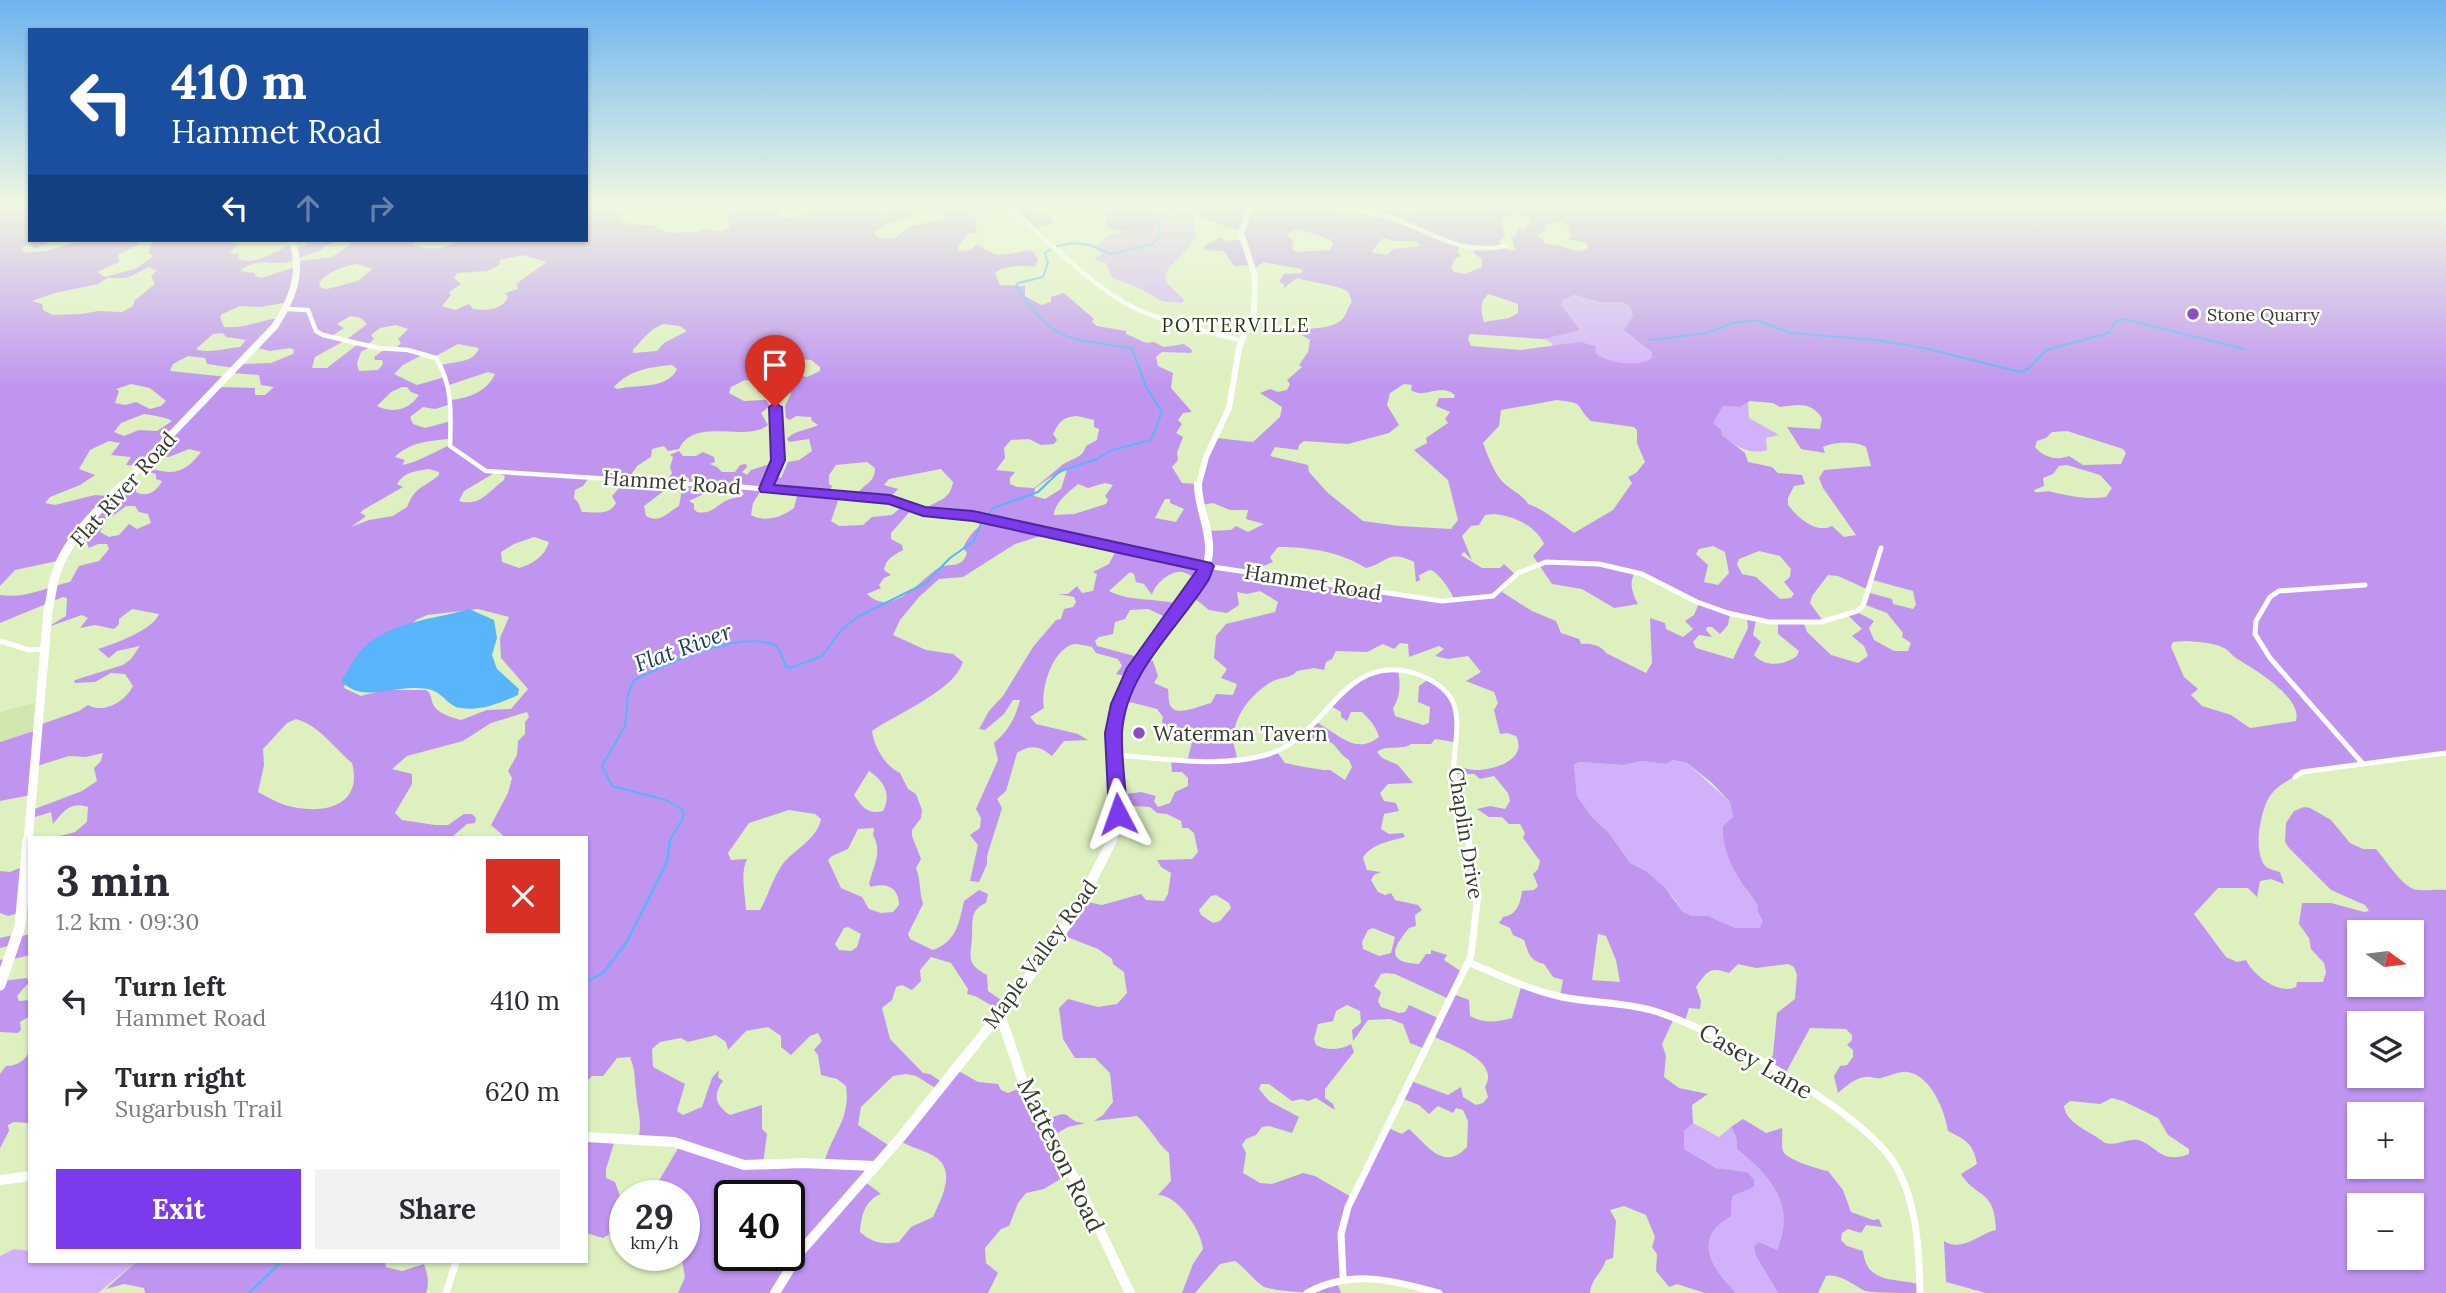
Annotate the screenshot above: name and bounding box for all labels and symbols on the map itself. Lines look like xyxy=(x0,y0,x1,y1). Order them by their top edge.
place label: Stone Quarry xyxy=(2207,303,2320,326)
marker: Stone Quarry xyxy=(2185,306,2201,322)
district label: POTTERVILLE xyxy=(1162,313,1310,337)
pin xyxy=(745,335,805,407)
street label: Flat River Road xyxy=(64,426,182,552)
street label: Hammet Road xyxy=(602,464,742,500)
street label: Hammet Road xyxy=(1243,558,1383,606)
water label: Flat River xyxy=(630,616,736,678)
place label: Waterman Tavern xyxy=(1153,720,1328,747)
marker: Waterman Tavern xyxy=(1131,725,1147,741)
street label: Chaplin Drive xyxy=(1442,765,1490,901)
position arrow xyxy=(1081,777,1155,851)
street label: Maple Valley Road xyxy=(977,874,1103,1034)
north arrow xyxy=(2347,920,2424,998)
street label: Casey Lane xyxy=(1693,1016,1819,1106)
street label: Matteson Road xyxy=(1010,1073,1112,1237)
speed limit sign: 40 xyxy=(714,1180,805,1271)

